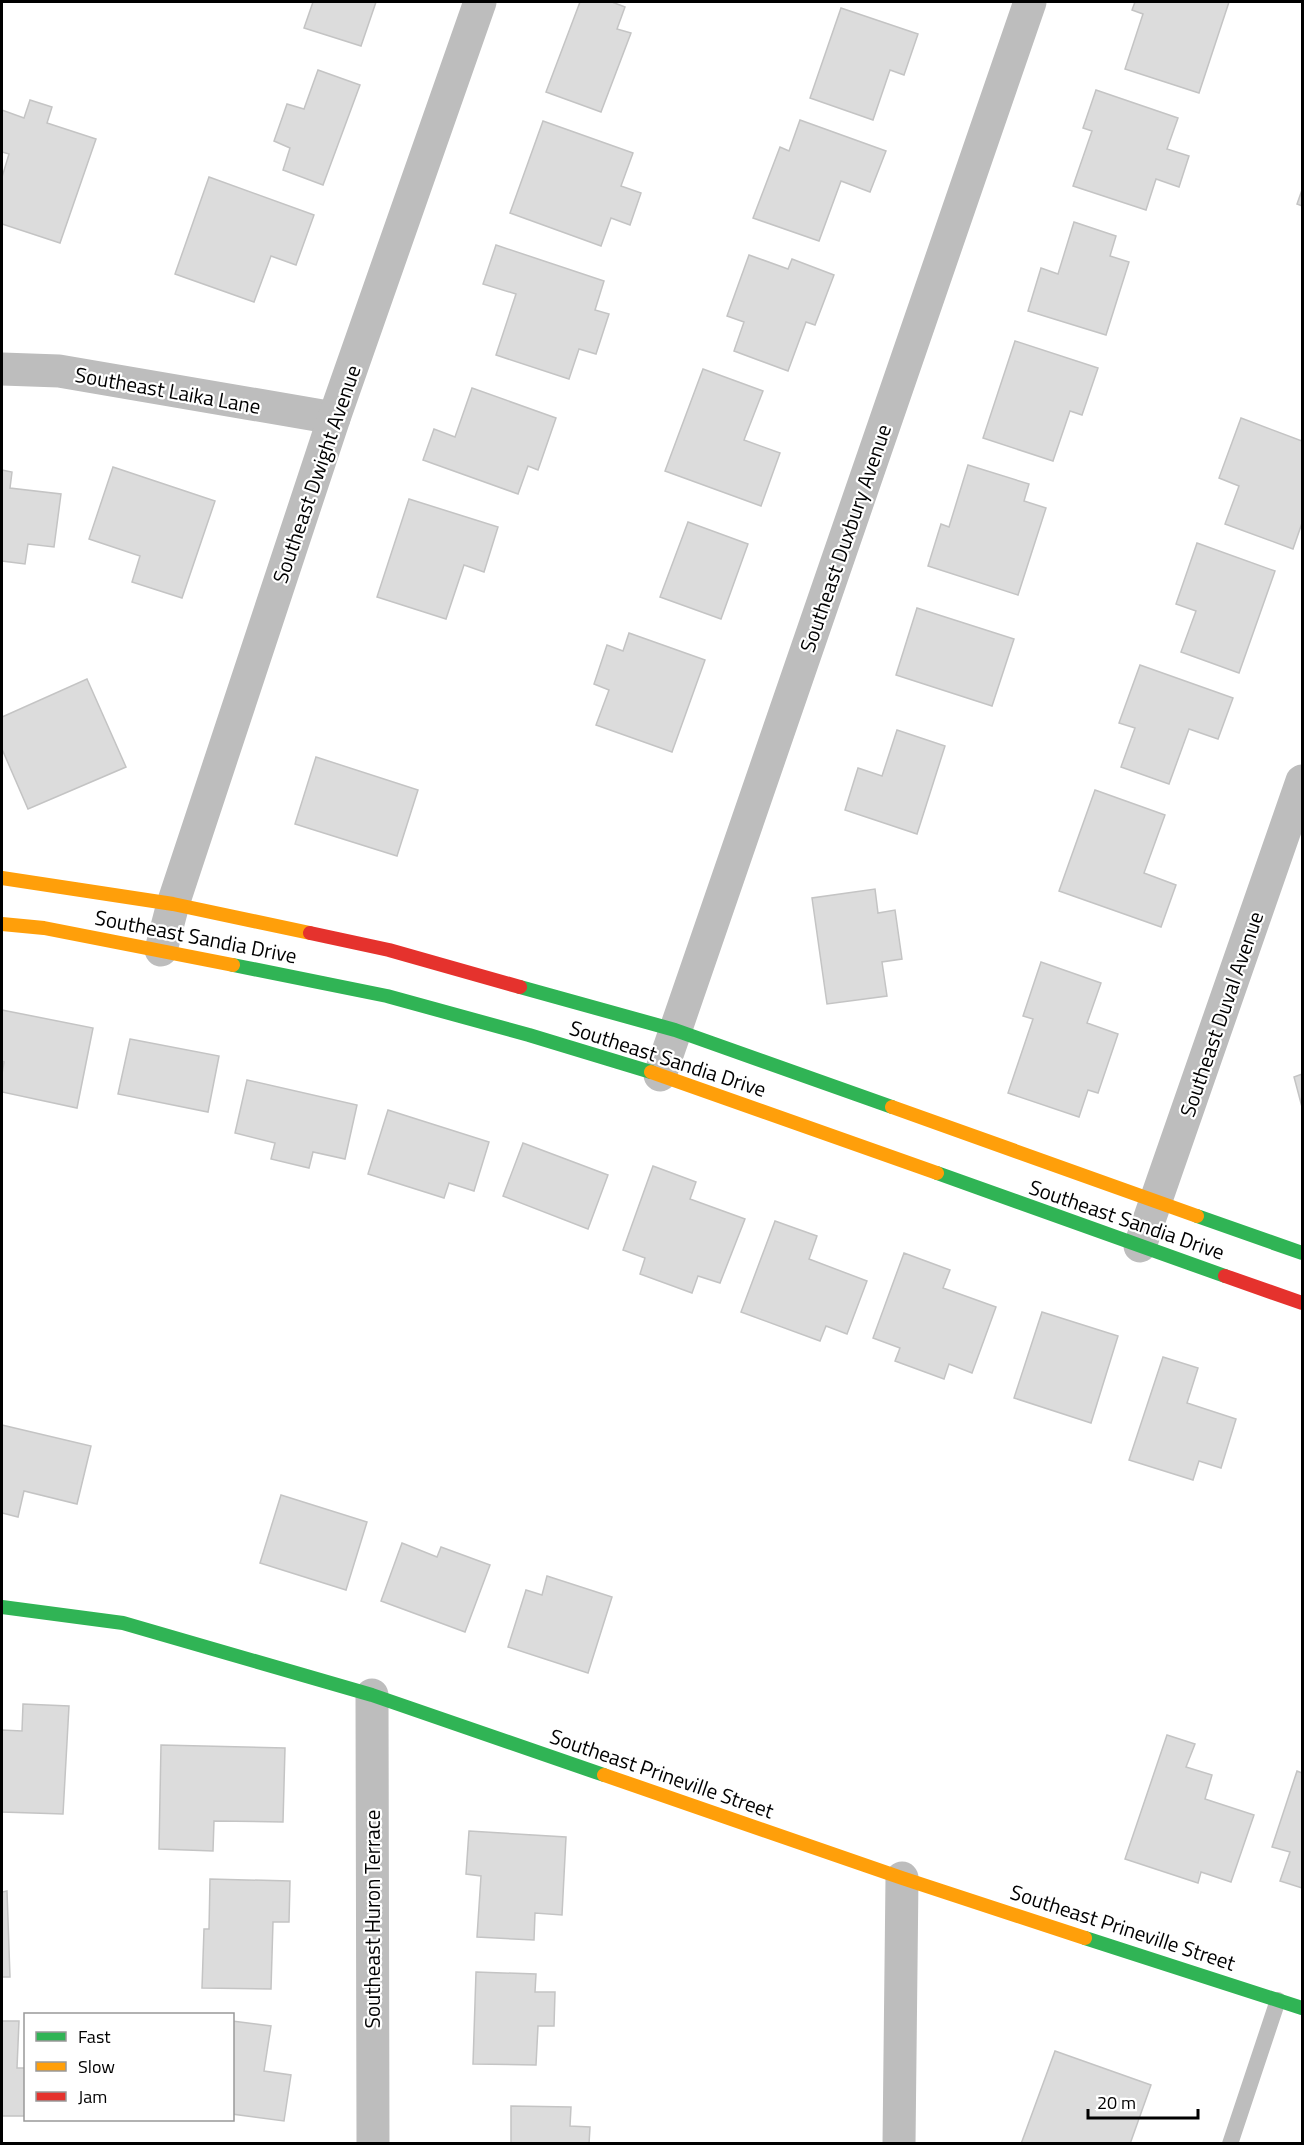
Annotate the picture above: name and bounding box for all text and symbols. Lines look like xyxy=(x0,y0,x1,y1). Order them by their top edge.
street label: Southeast Laika Lane xyxy=(73,358,263,422)
street label: Southeast Dwight Avenue xyxy=(264,361,368,587)
street label: Southeast Duxbury Avenue xyxy=(791,420,899,656)
street label: Southeast Sandia Drive xyxy=(92,901,300,971)
street label: Southeast Duval Avenue xyxy=(1171,907,1271,1121)
street label: Southeast Sandia Drive xyxy=(566,1011,770,1105)
street label: Southeast Sandia Drive xyxy=(1025,1170,1229,1268)
street label: Southeast Prineville Street xyxy=(546,1720,779,1827)
street label: Southeast Huron Terrace xyxy=(356,1810,388,2028)
street label: Southeast Prineville Street xyxy=(1006,1875,1240,1979)
legend xyxy=(24,2013,234,2121)
text: Fast xyxy=(78,2023,111,2050)
text: Slow xyxy=(78,2053,115,2080)
scale bar xyxy=(1088,2082,1198,2120)
text: Jam xyxy=(78,2083,107,2110)
text: 20 m xyxy=(1097,2089,1136,2116)

